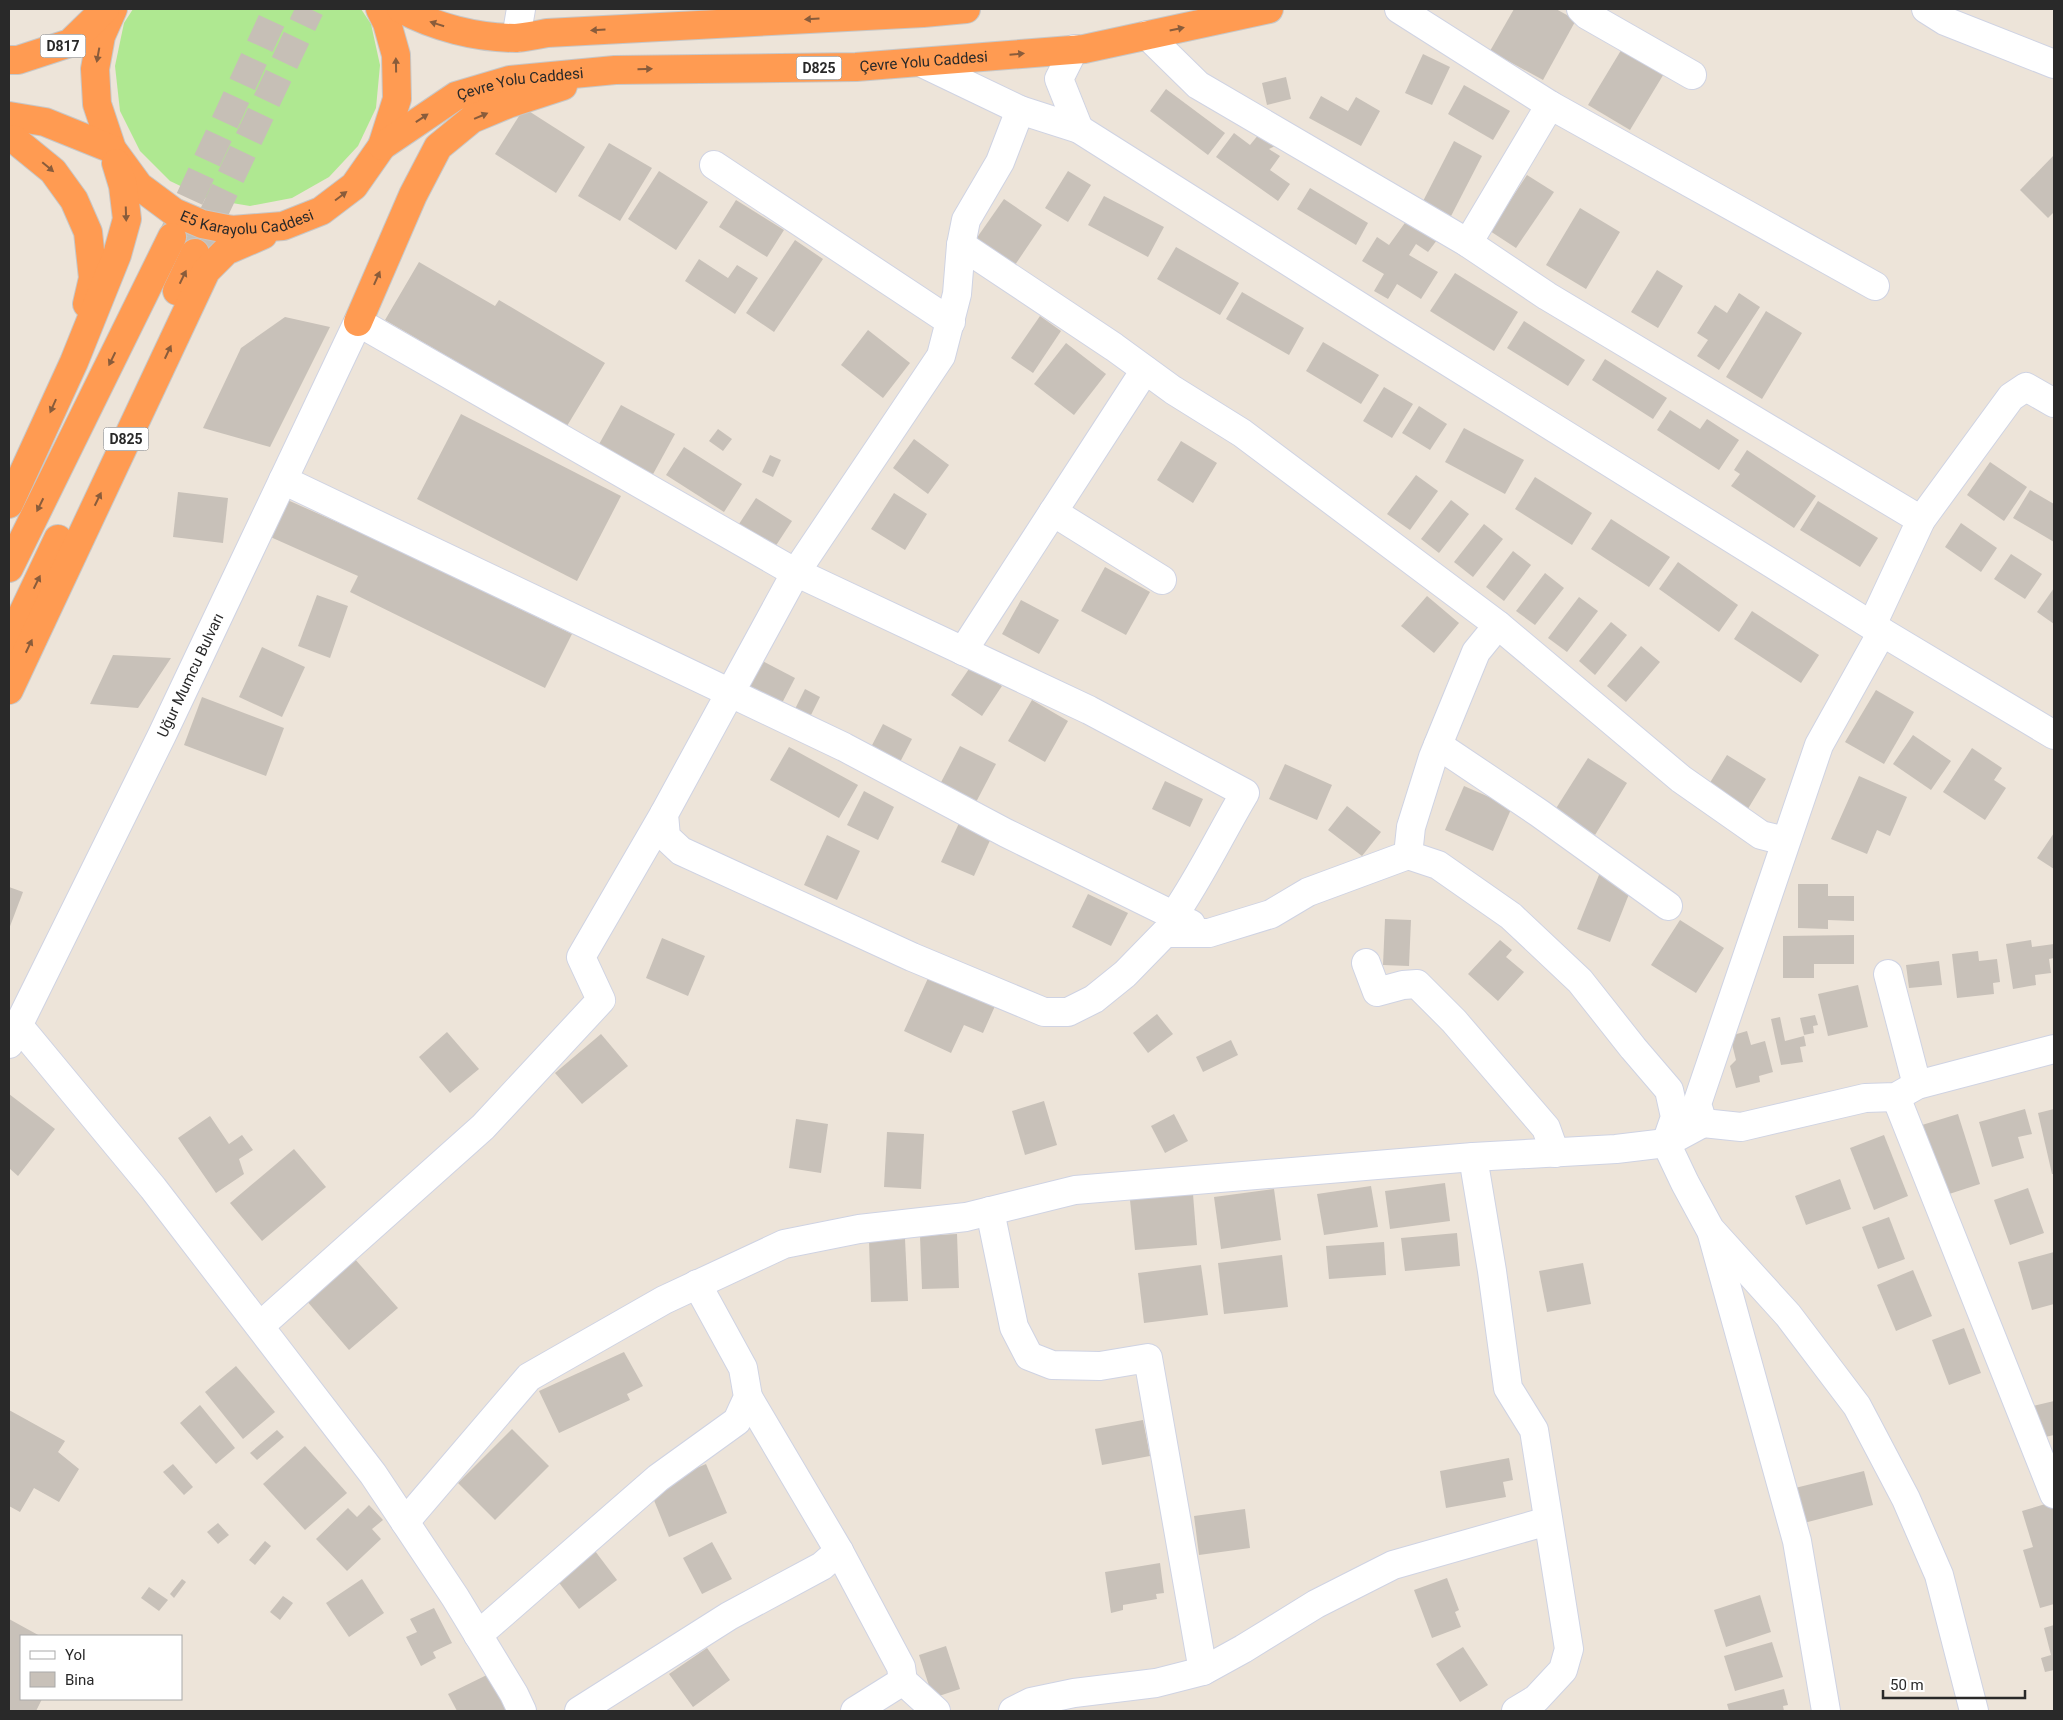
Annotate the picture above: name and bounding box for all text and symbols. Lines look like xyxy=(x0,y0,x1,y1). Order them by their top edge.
one-way arrow xyxy=(804,15,820,23)
one-way arrow xyxy=(429,20,444,28)
one-way arrow xyxy=(1170,24,1186,32)
one-way arrow xyxy=(589,27,605,35)
road number: D817 xyxy=(40,34,86,58)
one-way arrow xyxy=(93,47,101,63)
street label: Çevre Yolu Caddesi xyxy=(859,48,988,76)
one-way arrow xyxy=(1009,50,1025,58)
road number: D825 xyxy=(796,56,842,80)
one-way arrow xyxy=(392,57,400,73)
street label: Çevre Yolu Caddesi xyxy=(455,64,584,104)
one-way arrow xyxy=(637,65,653,73)
one-way arrow xyxy=(474,111,488,119)
one-way arrow xyxy=(416,114,429,123)
one-way arrow xyxy=(42,161,54,172)
one-way arrow xyxy=(334,190,347,201)
one-way arrow xyxy=(122,206,130,222)
street label: E5 Karayolu Caddesi xyxy=(178,206,316,239)
one-way arrow xyxy=(179,270,187,284)
one-way arrow xyxy=(374,271,382,285)
one-way arrow xyxy=(164,345,172,359)
one-way arrow xyxy=(107,352,115,366)
one-way arrow xyxy=(49,399,57,413)
road number: D825 xyxy=(104,428,148,450)
one-way arrow xyxy=(94,491,102,506)
one-way arrow xyxy=(36,498,44,512)
one-way arrow xyxy=(34,575,42,589)
street label: Uğur Mumcu Bulvarı xyxy=(153,610,227,740)
one-way arrow xyxy=(26,639,34,653)
legend xyxy=(20,1635,182,1700)
text: Yol xyxy=(65,1646,86,1664)
scale bar xyxy=(1883,1668,2026,1700)
text: Bina xyxy=(65,1671,94,1689)
text: 50 m xyxy=(1890,1676,1924,1694)

